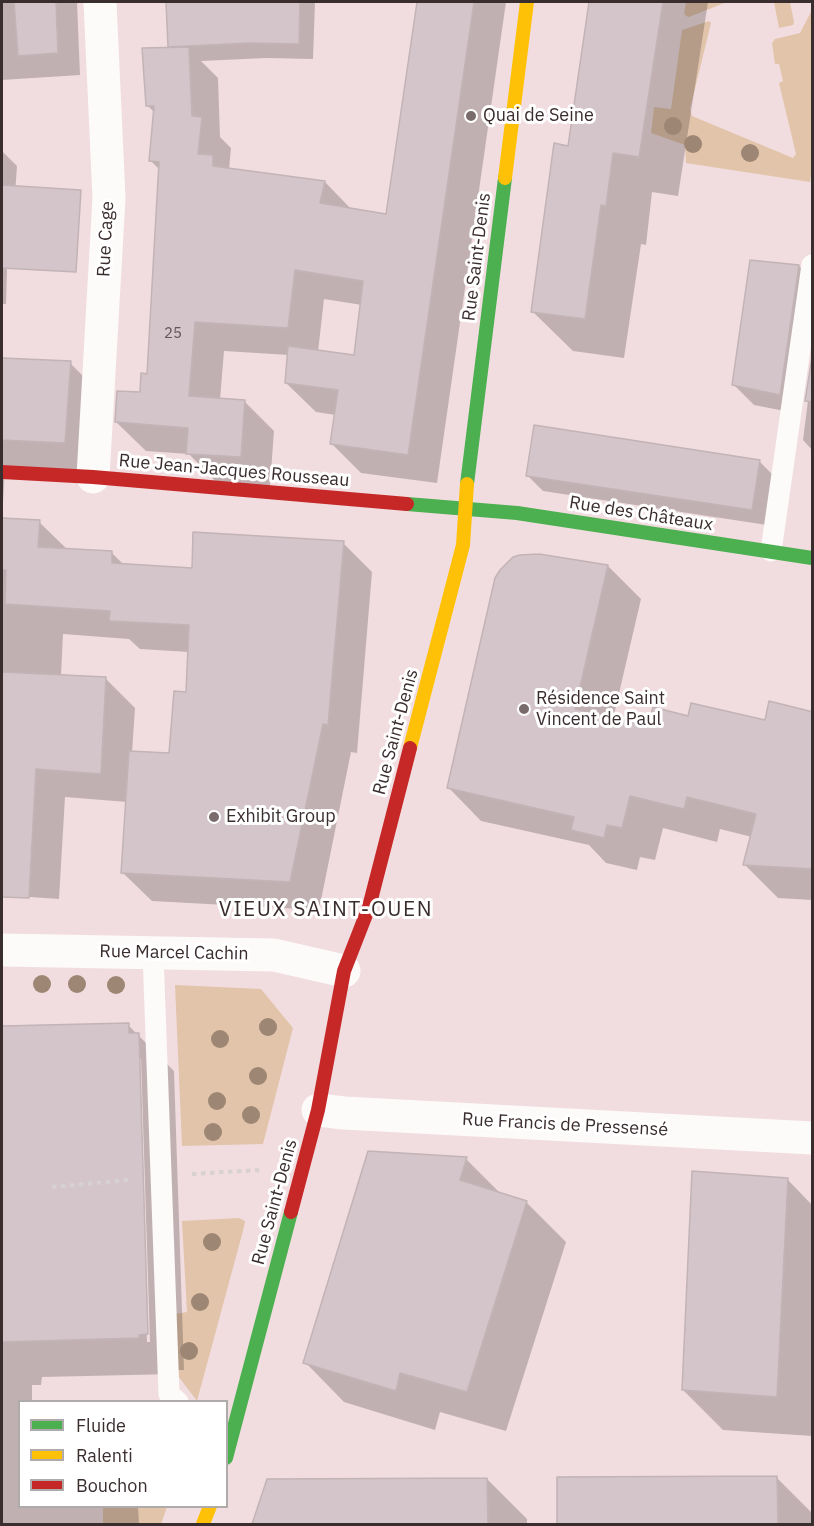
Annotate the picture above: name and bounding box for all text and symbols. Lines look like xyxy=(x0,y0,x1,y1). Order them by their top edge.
place label: Quai de Seine xyxy=(483,105,594,127)
marker: Quai de Seine xyxy=(464,109,478,123)
street label: Rue Saint-Denis xyxy=(458,192,496,322)
street label: Rue Cage xyxy=(93,201,119,277)
house number: 25 xyxy=(164,325,182,343)
street label: Rue Jean-Jacques Rousseau xyxy=(118,450,350,492)
street label: Rue des Châteaux xyxy=(568,492,714,536)
street label: Rue Saint-Denis xyxy=(369,667,423,797)
place label: Résidence Saint Vincent de Paul xyxy=(536,688,665,730)
marker: Résidence Saint Vincent de Paul xyxy=(517,702,531,716)
place label: Exhibit Group xyxy=(226,806,336,828)
marker: Exhibit Group xyxy=(207,810,221,824)
district label: VIEUX SAINT-OUEN xyxy=(219,897,433,923)
street label: Rue Marcel Cachin xyxy=(99,941,249,965)
street label: Rue Francis de Pressensé xyxy=(461,1109,669,1141)
street label: Rue Saint-Denis xyxy=(248,1137,302,1267)
legend xyxy=(18,1400,228,1508)
text: Fluide xyxy=(76,1414,126,1437)
text: Ralenti xyxy=(76,1444,133,1467)
text: Bouchon xyxy=(76,1474,148,1497)

